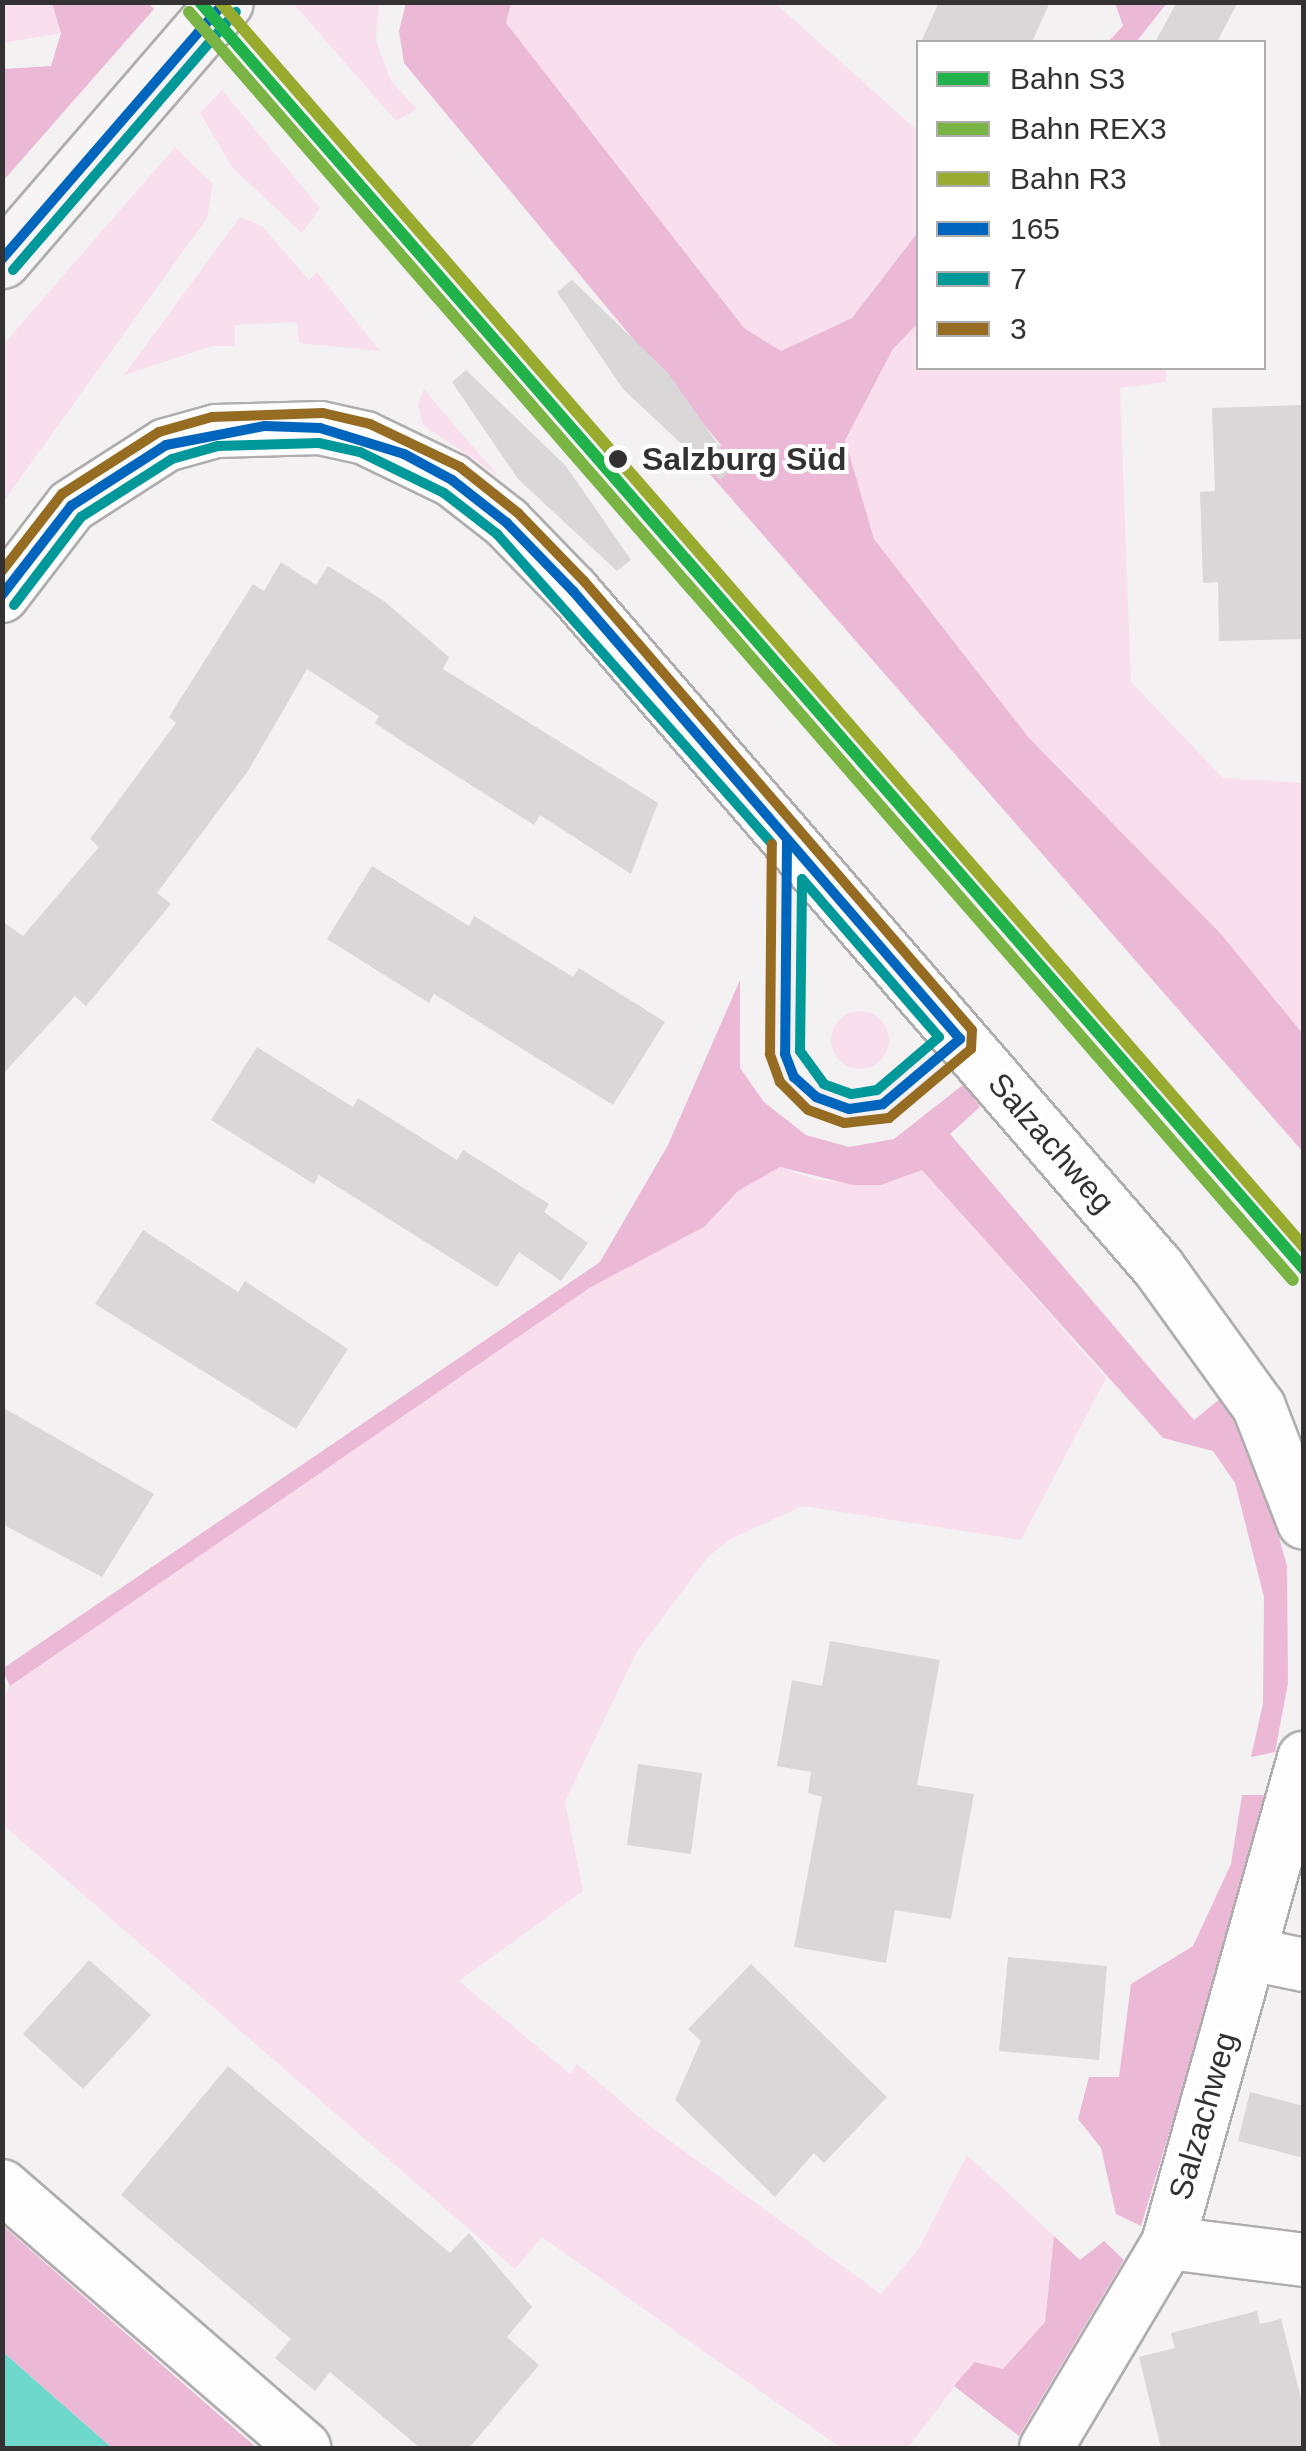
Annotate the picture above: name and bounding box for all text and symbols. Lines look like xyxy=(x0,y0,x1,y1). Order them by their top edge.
legend xyxy=(916,40,1266,370)
text: Bahn S3 xyxy=(1010,62,1125,95)
text: Bahn REX3 xyxy=(1010,112,1167,145)
text: Bahn R3 xyxy=(1010,162,1127,195)
text: 165 xyxy=(1010,212,1060,245)
text: 7 xyxy=(1010,262,1027,295)
text: 3 xyxy=(1010,312,1027,345)
place label: Salzburg Süd xyxy=(642,440,846,478)
marker: Salzburg Süd xyxy=(603,444,633,474)
street label: Salzachweg xyxy=(980,1065,1122,1221)
street label: Salzachweg xyxy=(1161,2028,1245,2204)

